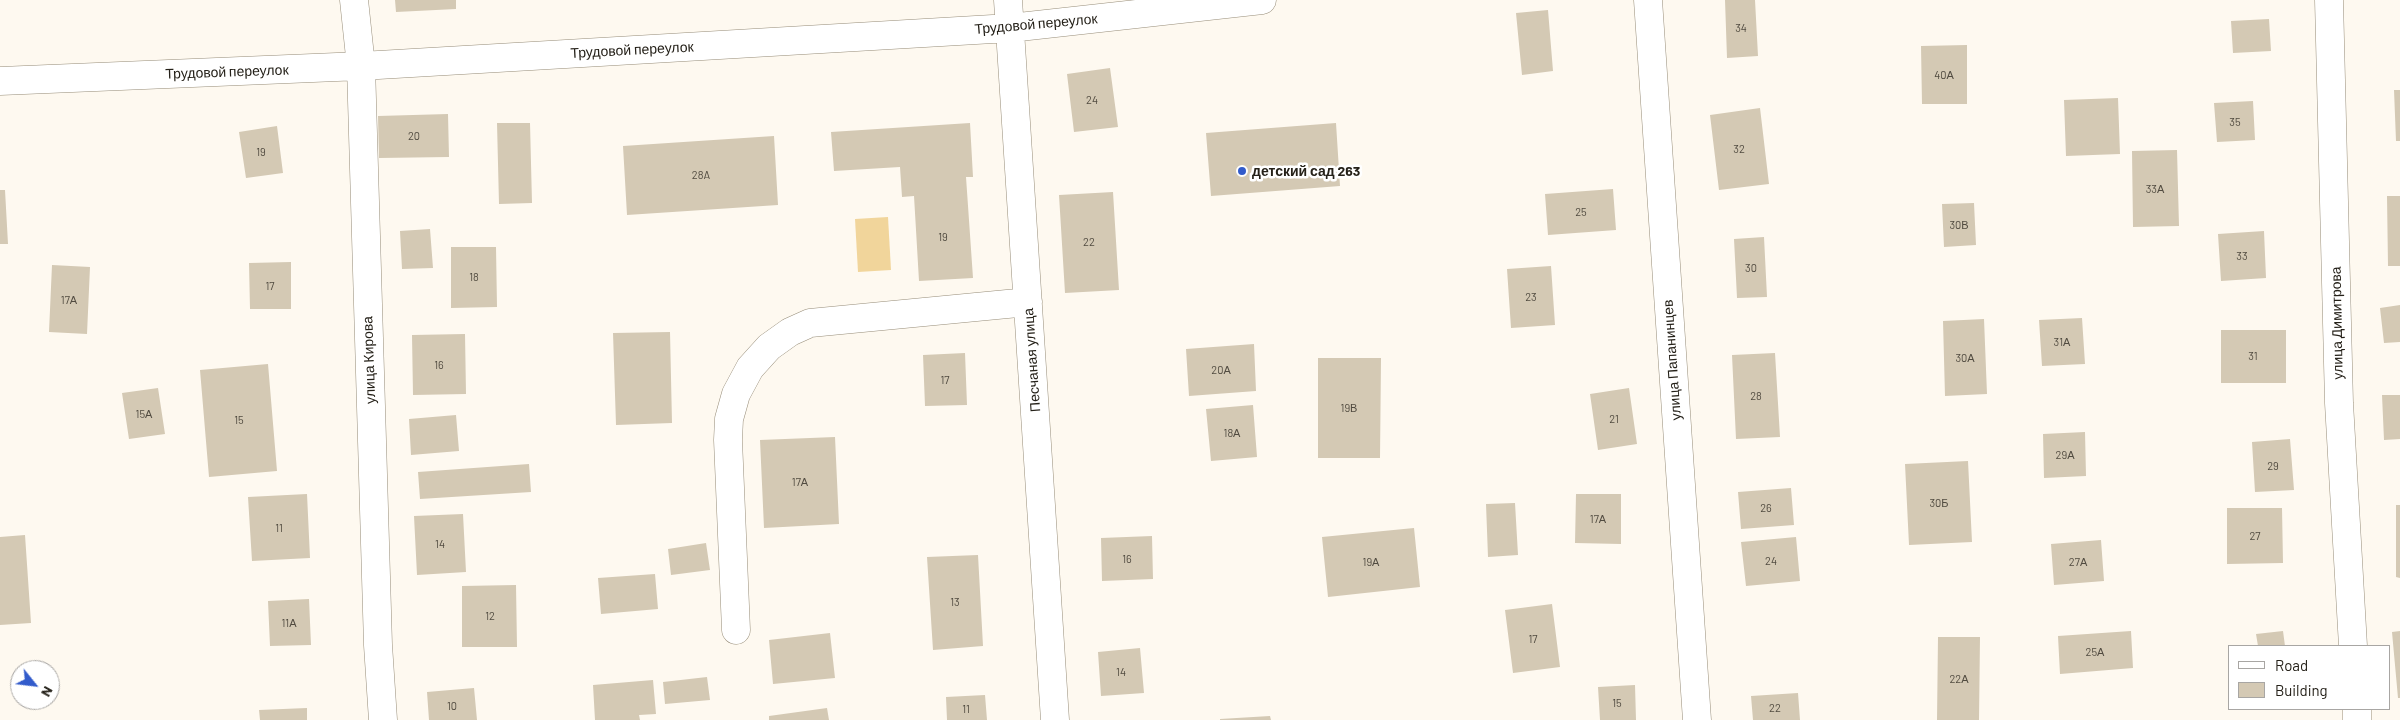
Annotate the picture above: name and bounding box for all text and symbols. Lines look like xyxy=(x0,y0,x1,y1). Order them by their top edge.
street label: Трудовой переулок xyxy=(974,10,1098,38)
house number: 34 xyxy=(1735,21,1747,35)
street label: Трудовой переулок xyxy=(570,38,694,62)
street label: Трудовой переулок xyxy=(165,61,289,83)
house number: 40А xyxy=(1934,68,1954,82)
house number: 24 xyxy=(1086,93,1098,107)
house number: 35 xyxy=(2229,115,2241,129)
house number: 20 xyxy=(408,129,420,143)
house number: 32 xyxy=(1733,142,1745,156)
house number: 19 xyxy=(256,145,266,159)
place label: детский сад 263 xyxy=(1252,163,1360,179)
marker: детский сад 263 xyxy=(1236,165,1248,177)
house number: 28A xyxy=(692,168,710,182)
house number: 33А xyxy=(2146,182,2164,196)
house number: 25 xyxy=(1575,205,1587,219)
house number: 30В xyxy=(1949,218,1969,232)
house number: 19 xyxy=(938,230,948,244)
house number: 22 xyxy=(1083,235,1095,249)
house number: 33 xyxy=(2236,249,2248,263)
house number: 30 xyxy=(1745,261,1757,275)
street label: улица Димитрова xyxy=(2328,266,2346,380)
house number: 18 xyxy=(469,270,479,284)
house number: 17 xyxy=(265,279,275,293)
house number: 23 xyxy=(1525,290,1537,304)
house number: 17А xyxy=(61,293,77,307)
street label: улица Папанинцев xyxy=(1659,299,1685,421)
street label: Песчаная улица xyxy=(1020,307,1044,413)
street label: улица Кирова xyxy=(359,316,379,404)
house number: 31А xyxy=(2054,335,2070,349)
house number: 31 xyxy=(2248,349,2258,363)
house number: 30А xyxy=(1955,351,1975,365)
house number: 16 xyxy=(434,358,444,372)
house number: 20А xyxy=(1211,363,1231,377)
house number: 17 xyxy=(940,373,950,387)
house number: 28 xyxy=(1750,389,1762,403)
house number: 19В xyxy=(1341,401,1357,415)
house number: 15А xyxy=(136,407,152,421)
house number: 21 xyxy=(1609,412,1619,426)
house number: 15 xyxy=(234,413,244,427)
house number: 18А xyxy=(1224,426,1240,440)
house number: 29А xyxy=(2056,448,2074,462)
house number: 29 xyxy=(2267,459,2279,473)
house number: 17А xyxy=(792,475,808,489)
house number: 30Б xyxy=(1929,496,1949,510)
house number: 26 xyxy=(1760,501,1772,515)
house number: 17А xyxy=(1590,512,1606,526)
house number: 11 xyxy=(275,521,283,535)
house number: 27 xyxy=(2249,529,2261,543)
house number: 14 xyxy=(435,537,445,551)
house number: 16 xyxy=(1122,552,1132,566)
house number: 24 xyxy=(1765,554,1777,568)
house number: 19А xyxy=(1363,555,1379,569)
house number: 27А xyxy=(2069,555,2087,569)
house number: 13 xyxy=(950,595,960,609)
house number: 12 xyxy=(485,609,495,623)
house number: 11А xyxy=(281,616,297,630)
house number: 17 xyxy=(1528,632,1538,646)
house number: 25А xyxy=(2086,645,2104,659)
legend xyxy=(2228,645,2390,710)
text: Road xyxy=(2275,656,2308,674)
north arrow xyxy=(10,660,60,710)
house number: 14 xyxy=(1116,665,1126,679)
house number: 22А xyxy=(1949,672,1969,686)
text: Building xyxy=(2275,681,2328,699)
text: N xyxy=(38,684,57,700)
house number: 15 xyxy=(1612,696,1622,710)
house number: 10 xyxy=(447,699,457,713)
house number: 22 xyxy=(1769,701,1781,715)
house number: 11 xyxy=(962,702,970,716)

